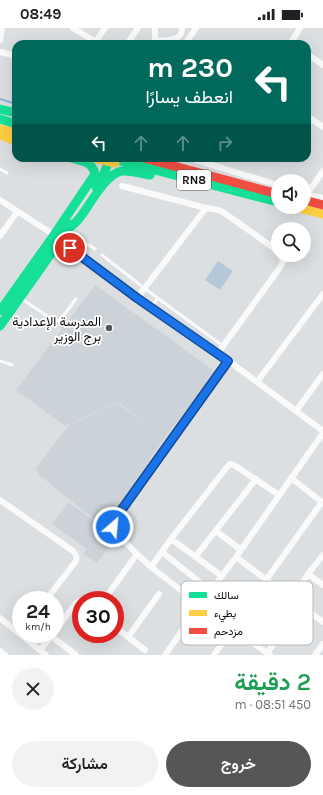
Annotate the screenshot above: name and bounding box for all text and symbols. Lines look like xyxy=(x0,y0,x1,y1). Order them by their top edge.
text: 08:49 xyxy=(20,5,61,23)
text: 230 m xyxy=(147,51,233,84)
icon: left xyxy=(247,56,299,108)
text: انعطف يسارًا xyxy=(146,86,233,108)
icon: left xyxy=(88,132,110,154)
icon: ahead xyxy=(130,132,152,154)
icon: ahead xyxy=(172,132,194,154)
icon: right xyxy=(214,132,236,154)
road number: RN8 xyxy=(177,170,211,190)
map controls xyxy=(271,174,311,262)
button: sound xyxy=(271,174,311,214)
button: search xyxy=(271,222,311,262)
pin xyxy=(53,231,87,265)
icon: arrive xyxy=(59,237,81,259)
place label: المدرسة الإعدادية برج الوزير xyxy=(12,314,101,346)
marker: المدرسة الإعدادية برج الوزير xyxy=(104,323,114,333)
position arrow xyxy=(92,506,134,548)
legend xyxy=(181,581,313,645)
text: سالك xyxy=(214,589,239,602)
speed limit sign: 30 xyxy=(72,591,124,643)
text: 24 xyxy=(26,600,50,623)
text: بطيء xyxy=(214,607,236,623)
text: km/h xyxy=(25,621,51,633)
text: مزدحم xyxy=(214,625,243,639)
button: close xyxy=(12,668,54,710)
text: 2 دقيقة xyxy=(234,668,311,696)
text: 450 m · 08:51 xyxy=(235,697,311,712)
button: مشاركة xyxy=(12,741,158,787)
button: خروج xyxy=(166,741,311,787)

